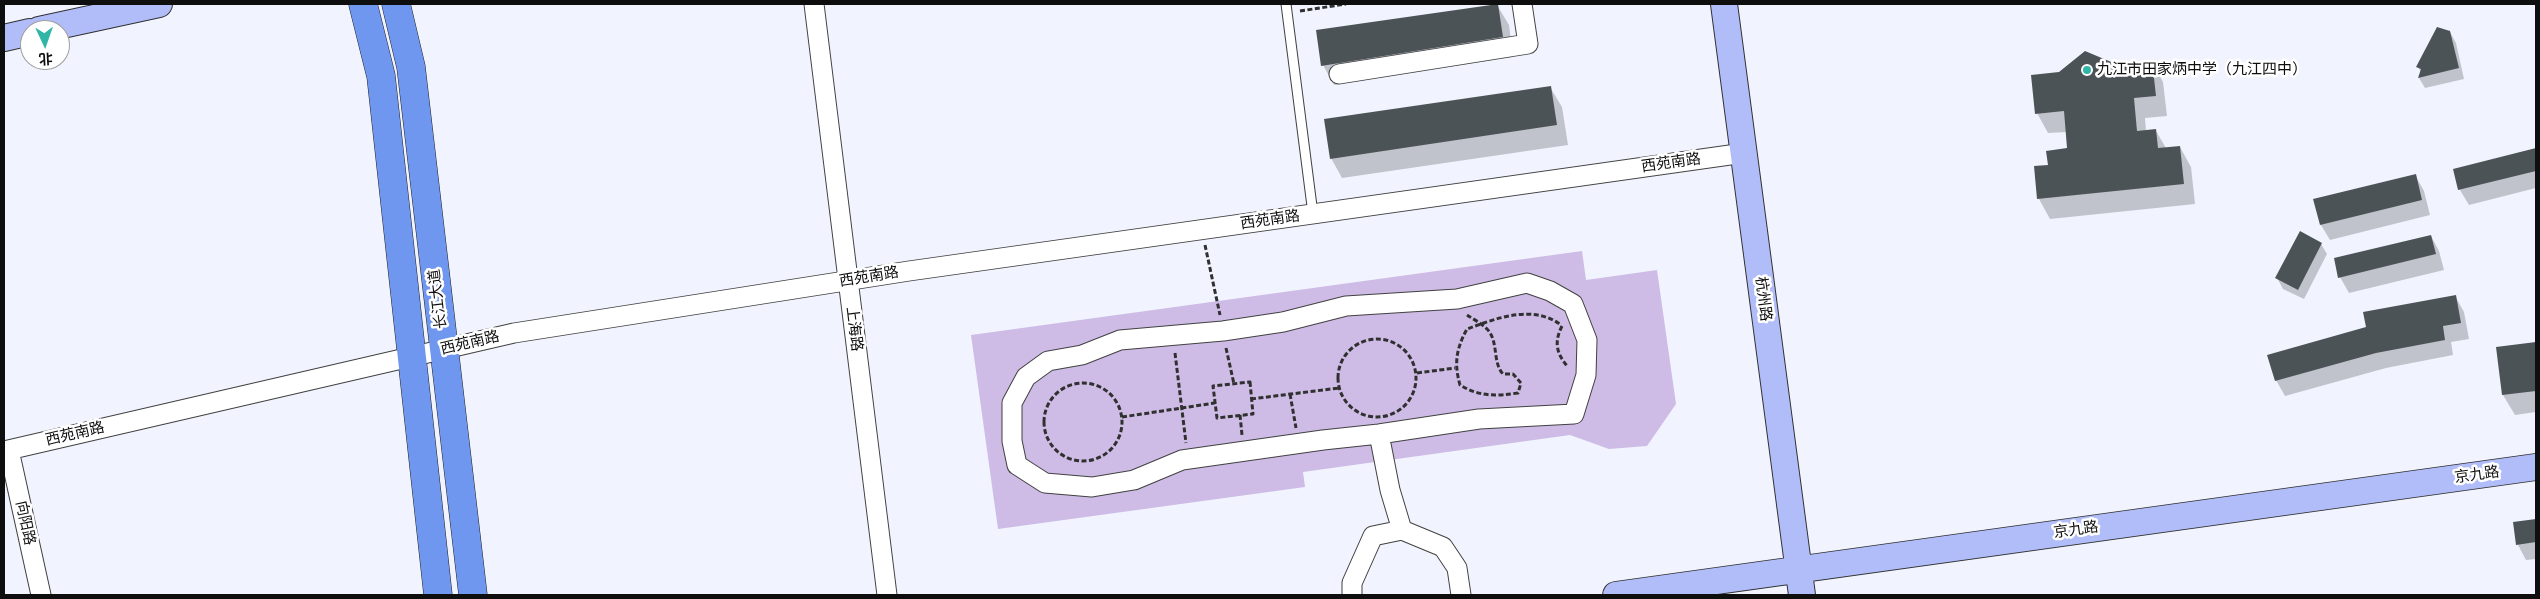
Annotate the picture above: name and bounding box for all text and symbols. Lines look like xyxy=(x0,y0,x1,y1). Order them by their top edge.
north arrow xyxy=(20,20,70,70)
text: 北 xyxy=(38,50,53,69)
place label: 九江市田家炳中学（九江四中） xyxy=(2097,61,2307,79)
marker: 九江市田家炳中学（九江四中） xyxy=(2081,64,2093,76)
street label: 西苑南路 xyxy=(1640,150,1702,176)
street label: 西苑南路 xyxy=(1239,207,1301,233)
street label: 西苑南路 xyxy=(838,263,900,291)
street label: 长江大道 xyxy=(425,268,451,330)
street label: 杭州路 xyxy=(1751,276,1775,322)
street label: 上海路 xyxy=(842,306,866,352)
street label: 西苑南路 xyxy=(439,327,501,359)
street label: 西苑南路 xyxy=(44,418,106,450)
street label: 京九路 xyxy=(2453,463,2501,487)
street label: 向阳路 xyxy=(12,499,38,547)
street label: 京九路 xyxy=(2052,518,2100,542)

